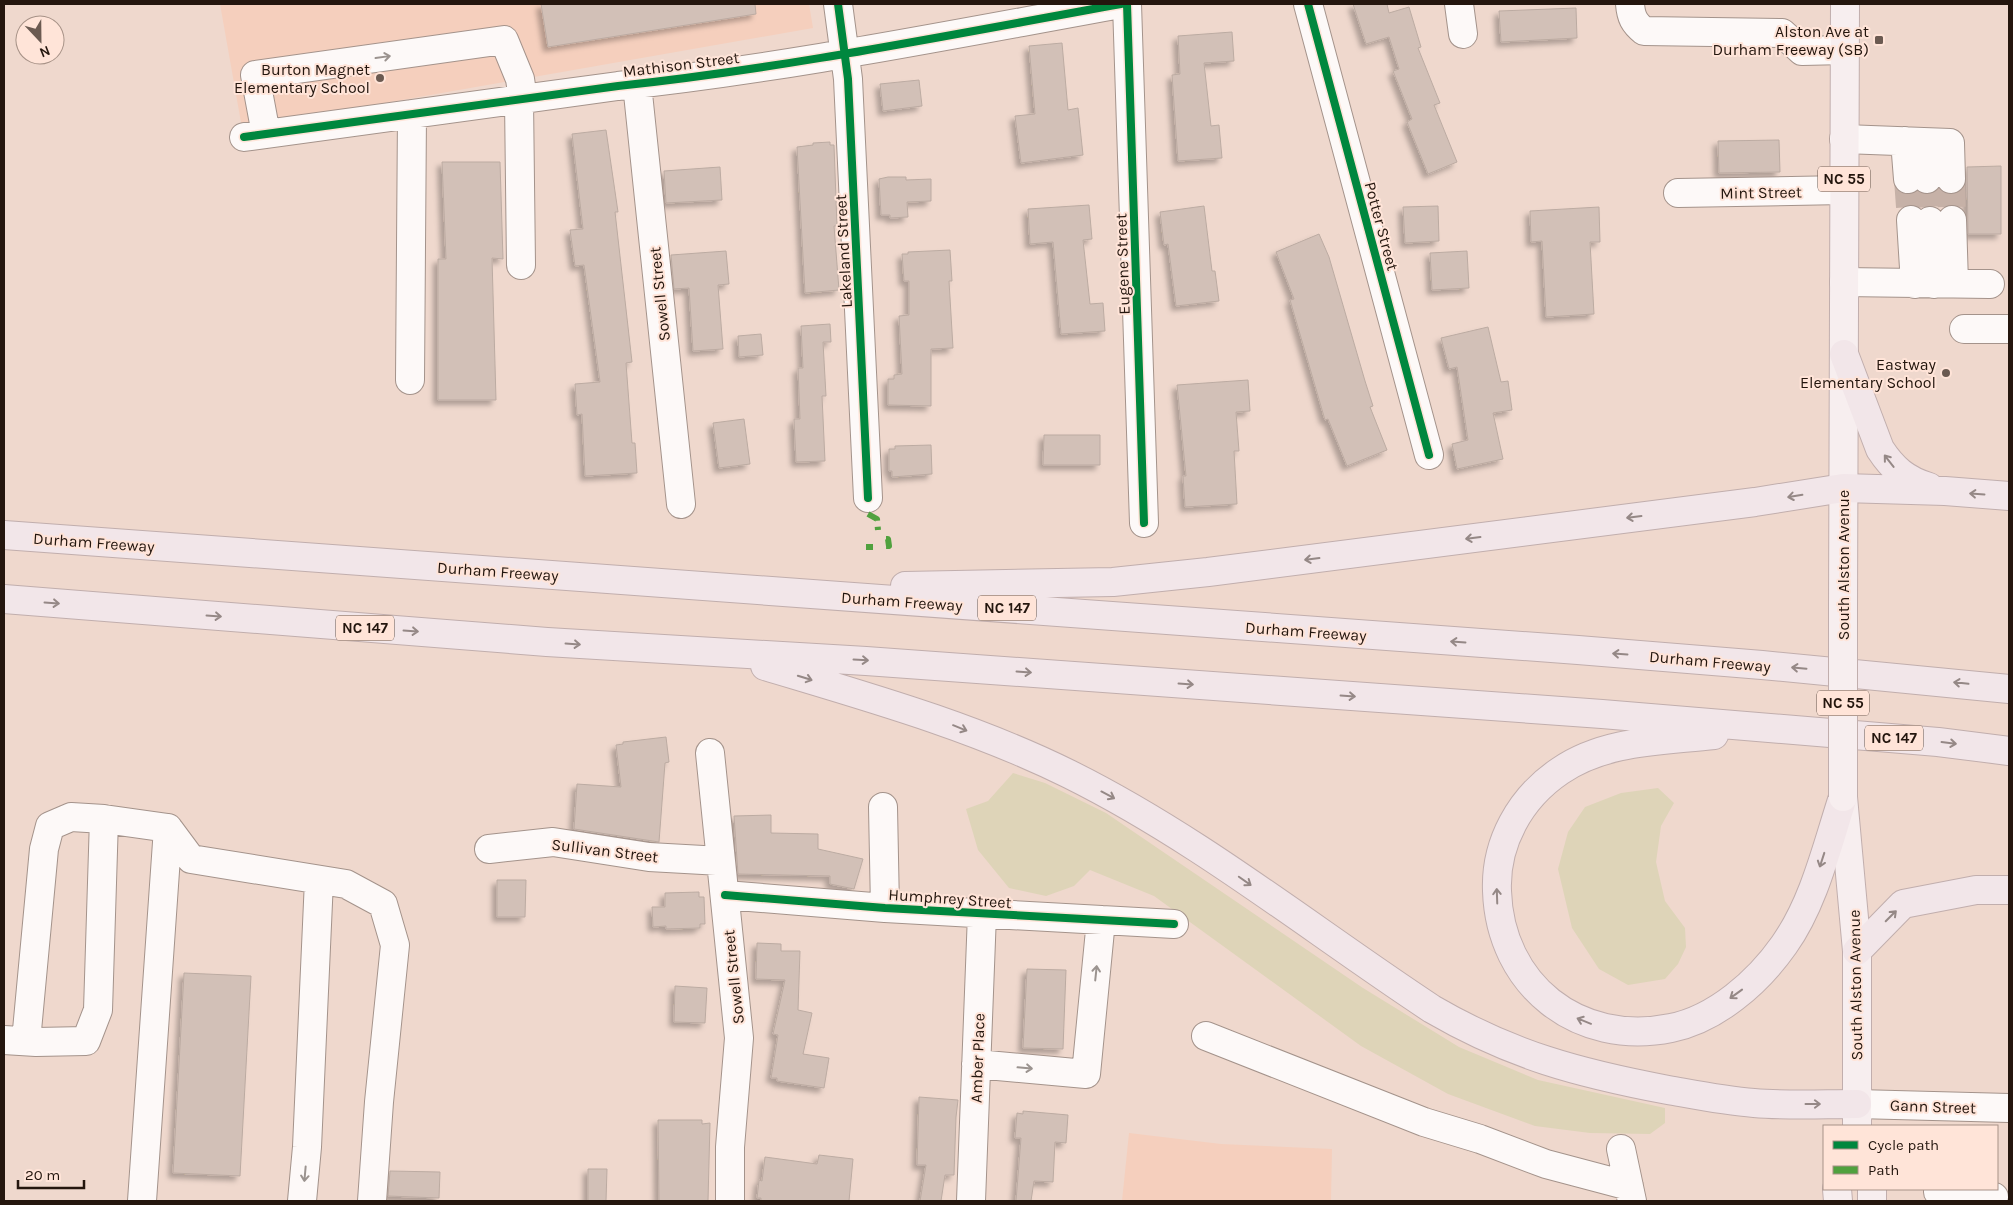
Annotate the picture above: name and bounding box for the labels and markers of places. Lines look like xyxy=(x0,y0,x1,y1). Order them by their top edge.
place label: Alston Ave at Durham Freeway (SB) xyxy=(1712,22,1869,59)
marker: Alston Ave at Durham Freeway (SB) xyxy=(1873,34,1885,46)
place label: Burton Magnet Elementary School xyxy=(234,60,370,97)
marker: Burton Magnet Elementary School xyxy=(374,72,386,84)
place label: Eastway Elementary School xyxy=(1800,355,1937,392)
marker: Eastway Elementary School xyxy=(1940,367,1952,379)

